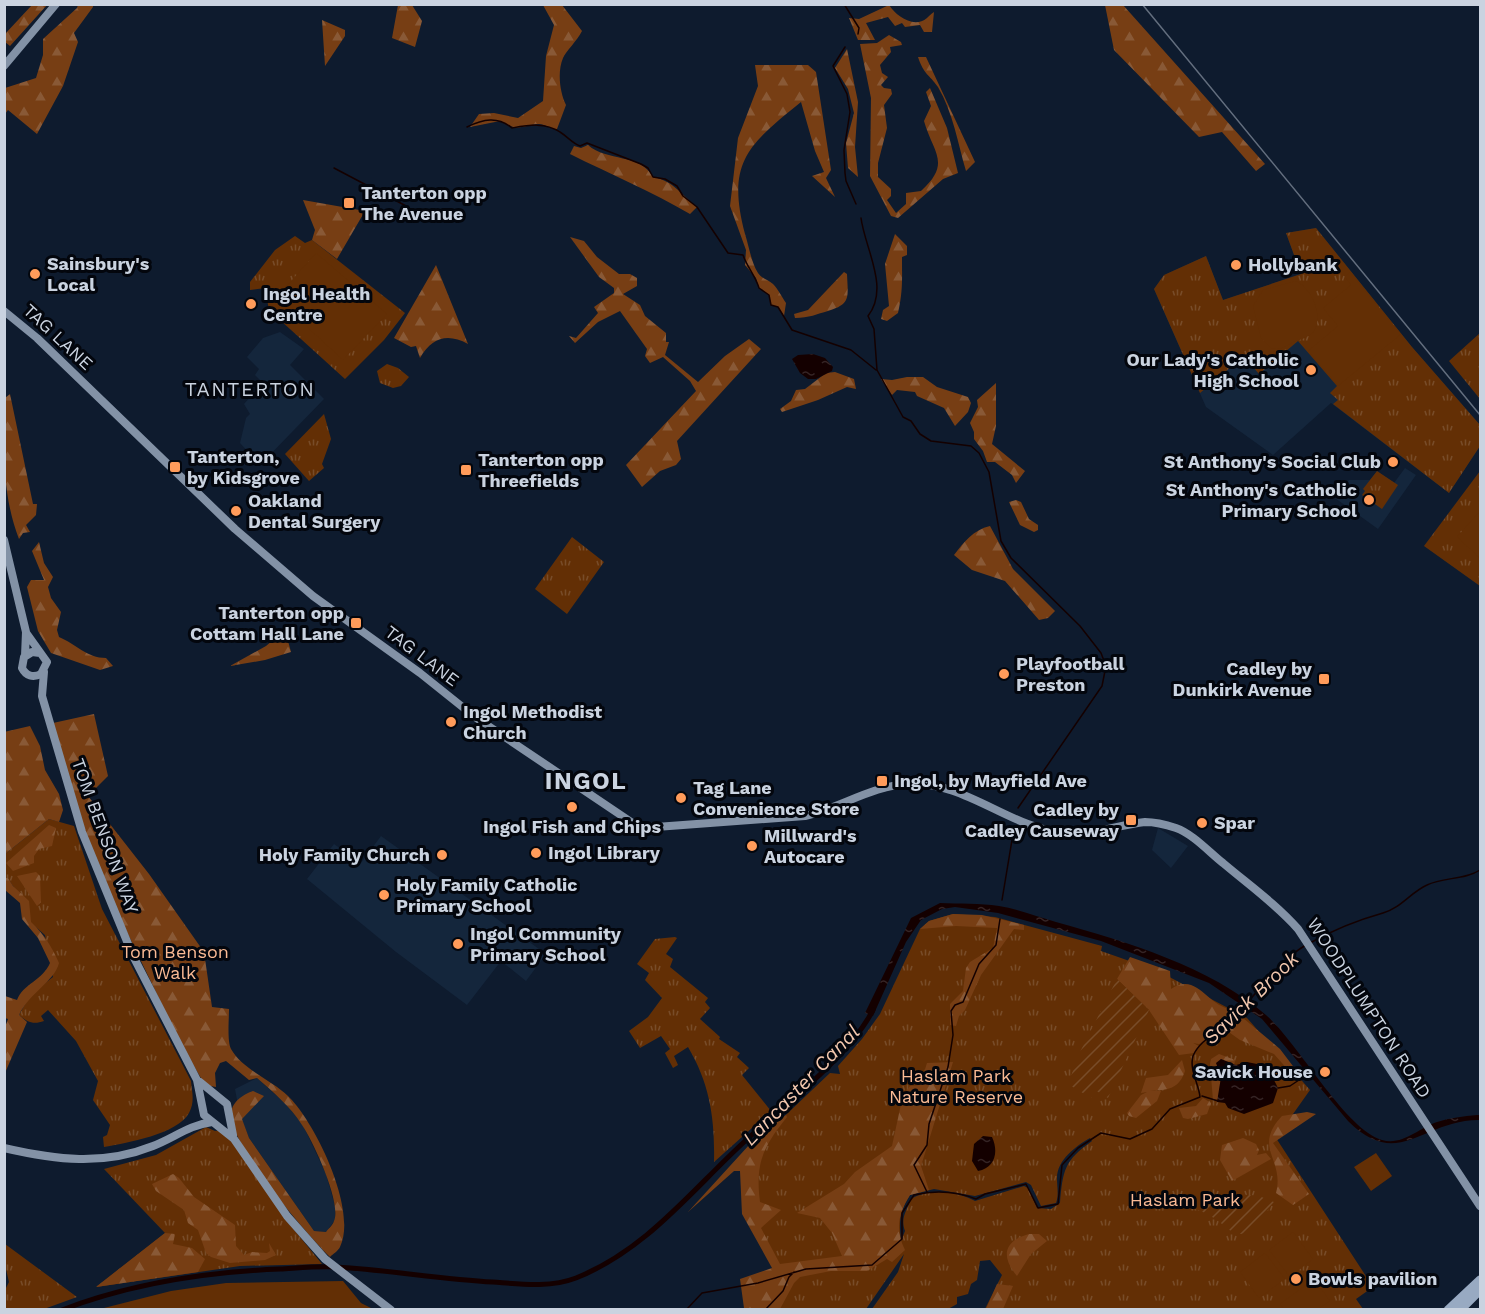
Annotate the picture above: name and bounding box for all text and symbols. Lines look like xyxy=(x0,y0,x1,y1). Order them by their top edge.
place label: Tanterton opp The Avenue xyxy=(361,182,487,224)
marker: Tanterton opp The Avenue xyxy=(342,196,356,210)
place label: Sainsbury's Local xyxy=(47,253,150,295)
place label: Hollybank xyxy=(1248,254,1338,275)
marker: Hollybank xyxy=(1229,258,1243,272)
marker: Sainsbury's Local xyxy=(28,267,42,281)
place label: Ingol Health Centre xyxy=(263,283,370,325)
marker: Ingol Health Centre xyxy=(244,297,258,311)
street label: TAG LANE xyxy=(19,299,97,374)
place label: Our Lady's Catholic High School xyxy=(1127,349,1299,391)
marker: Our Lady's Catholic High School xyxy=(1304,363,1318,377)
district label: TANTERTON xyxy=(185,377,315,401)
place label: Tanterton, by Kidsgrove xyxy=(187,446,300,488)
place label: Tanterton opp Threefields xyxy=(478,449,604,491)
place label: St Anthony's Social Club xyxy=(1164,451,1381,472)
marker: St Anthony's Social Club xyxy=(1386,455,1400,469)
marker: Tanterton, by Kidsgrove xyxy=(168,460,182,474)
marker: Tanterton opp Threefields xyxy=(459,463,473,477)
place label: St Anthony's Catholic Primary School xyxy=(1166,479,1357,521)
place label: Oakland Dental Surgery xyxy=(248,490,381,532)
marker: St Anthony's Catholic Primary School xyxy=(1362,493,1376,507)
marker: Oakland Dental Surgery xyxy=(229,504,243,518)
place label: Tanterton opp Cottam Hall Lane xyxy=(190,602,344,644)
marker: Tanterton opp Cottam Hall Lane xyxy=(349,616,363,630)
street label: TAG LANE xyxy=(381,621,463,690)
place label: Playfootball Preston xyxy=(1016,653,1124,695)
place label: Cadley by Dunkirk Avenue xyxy=(1173,658,1313,700)
marker: Playfootball Preston xyxy=(997,667,1011,681)
marker: Cadley by Dunkirk Avenue xyxy=(1317,672,1331,686)
place label: Ingol Methodist Church xyxy=(463,701,602,743)
marker: Ingol Methodist Church xyxy=(444,715,458,729)
street label: TOM BENSON WAY xyxy=(68,755,144,917)
district label: INGOL xyxy=(545,767,627,795)
place label: Ingol, by Mayfield Ave xyxy=(894,770,1087,791)
marker: Ingol, by Mayfield Ave xyxy=(875,774,889,788)
place label: Tag Lane Convenience Store xyxy=(693,777,859,819)
marker: Tag Lane Convenience Store xyxy=(674,791,688,805)
place label: Cadley by Cadley Causeway xyxy=(965,799,1120,841)
marker: Ingol Fish and Chips xyxy=(565,800,579,814)
place label: Spar xyxy=(1214,812,1255,833)
marker: Cadley by Cadley Causeway xyxy=(1124,813,1138,827)
place label: Ingol Fish and Chips xyxy=(483,816,662,837)
marker: Spar xyxy=(1195,816,1209,830)
place label: Millward's Autocare xyxy=(764,825,857,867)
marker: Millward's Autocare xyxy=(745,839,759,853)
place label: Ingol Library xyxy=(548,842,661,863)
place label: Holy Family Church xyxy=(259,844,430,865)
marker: Ingol Library xyxy=(529,846,543,860)
marker: Holy Family Church xyxy=(435,848,449,862)
place label: Holy Family Catholic Primary School xyxy=(396,874,578,916)
marker: Holy Family Catholic Primary School xyxy=(377,888,391,902)
street label: WOODPLUMPTON ROAD xyxy=(1303,914,1436,1102)
place label: Ingol Community Primary School xyxy=(470,923,622,965)
marker: Ingol Community Primary School xyxy=(451,937,465,951)
park label: Tom Benson Walk xyxy=(121,941,229,983)
water label: Savick Brook xyxy=(1198,946,1304,1049)
water label: Lancaster Canal xyxy=(737,1020,865,1150)
place label: Savick House xyxy=(1195,1061,1313,1082)
park label: Haslam Park Nature Reserve xyxy=(889,1065,1023,1107)
marker: Savick House xyxy=(1318,1065,1332,1079)
park label: Haslam Park xyxy=(1130,1189,1240,1210)
place label: Bowls pavilion xyxy=(1308,1268,1437,1289)
marker: Bowls pavilion xyxy=(1289,1272,1303,1286)

